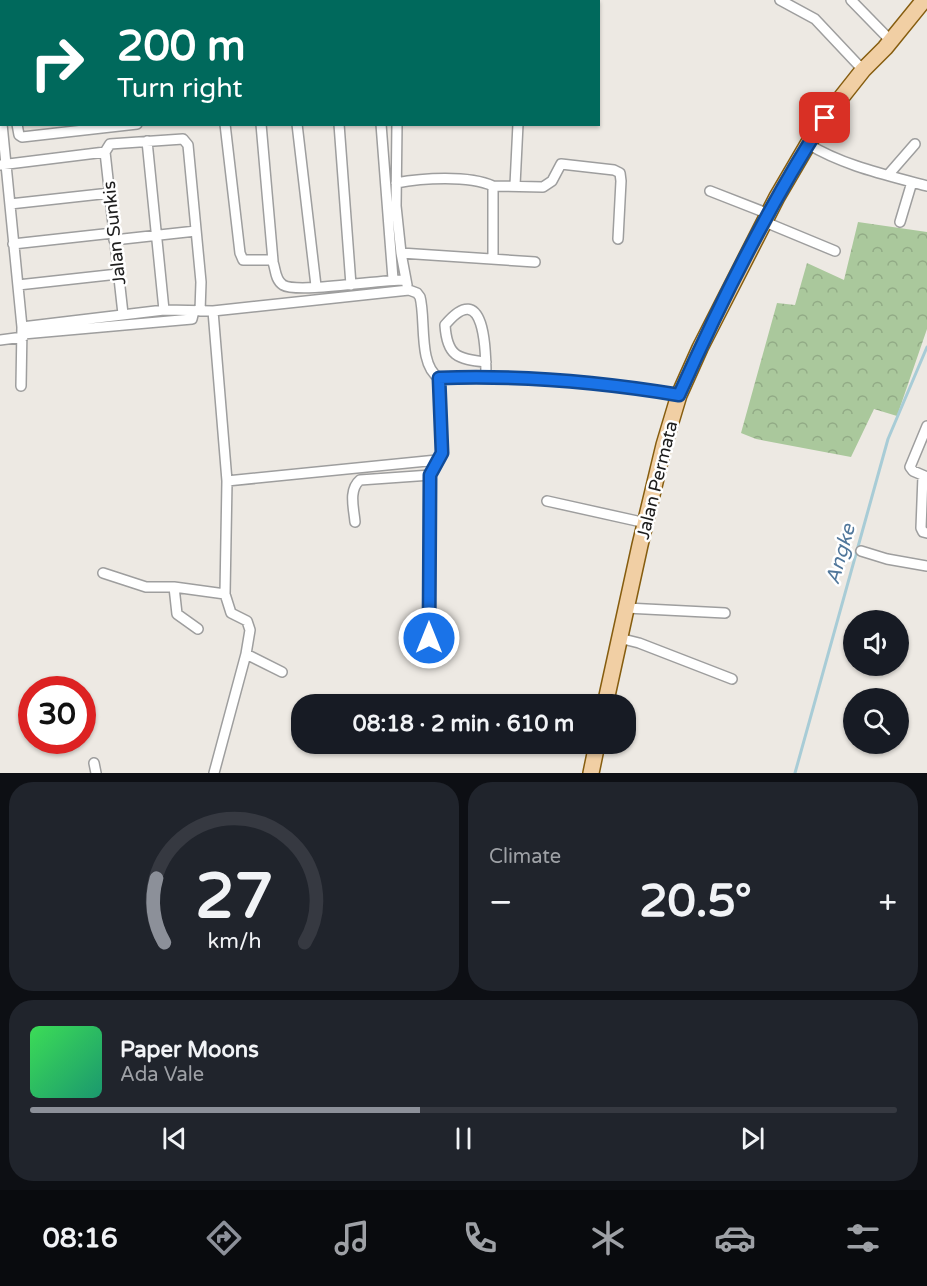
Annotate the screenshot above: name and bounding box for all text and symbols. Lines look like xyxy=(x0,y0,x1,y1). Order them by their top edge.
text: 200 m xyxy=(117,21,246,72)
icon: right xyxy=(18,24,96,102)
text: Turn right xyxy=(117,72,243,105)
pin xyxy=(799,92,850,143)
icon: arrive xyxy=(808,101,841,134)
street label: Jalan Sunkis xyxy=(98,180,130,286)
street label: Jalan Permata xyxy=(632,419,682,541)
water label: Angke xyxy=(821,520,861,587)
position arrow xyxy=(397,606,461,670)
map controls xyxy=(843,610,909,754)
button: sound xyxy=(843,610,909,676)
speed limit sign: 30 xyxy=(18,676,96,754)
button: search xyxy=(843,688,909,754)
text: 08:18 · 2 min · 610 m xyxy=(353,711,574,737)
text: Climate xyxy=(489,845,561,869)
text: 27 xyxy=(195,860,273,935)
text: 20.5° xyxy=(639,875,752,929)
text: − xyxy=(489,883,513,922)
text: + xyxy=(878,883,897,922)
text: km/h xyxy=(207,929,261,955)
text: Paper Moons xyxy=(120,1037,259,1063)
text: Ada Vale xyxy=(120,1063,204,1087)
icon: previous xyxy=(158,1122,191,1155)
icon: pause xyxy=(447,1122,480,1155)
icon: next xyxy=(736,1122,769,1155)
icon: directions xyxy=(203,1217,245,1259)
icon: music xyxy=(331,1217,373,1259)
icon: phone xyxy=(459,1217,501,1259)
icon: climate xyxy=(587,1217,629,1259)
icon: car xyxy=(714,1217,756,1259)
icon: filters xyxy=(842,1217,884,1259)
text: 08:16 xyxy=(43,1222,118,1255)

